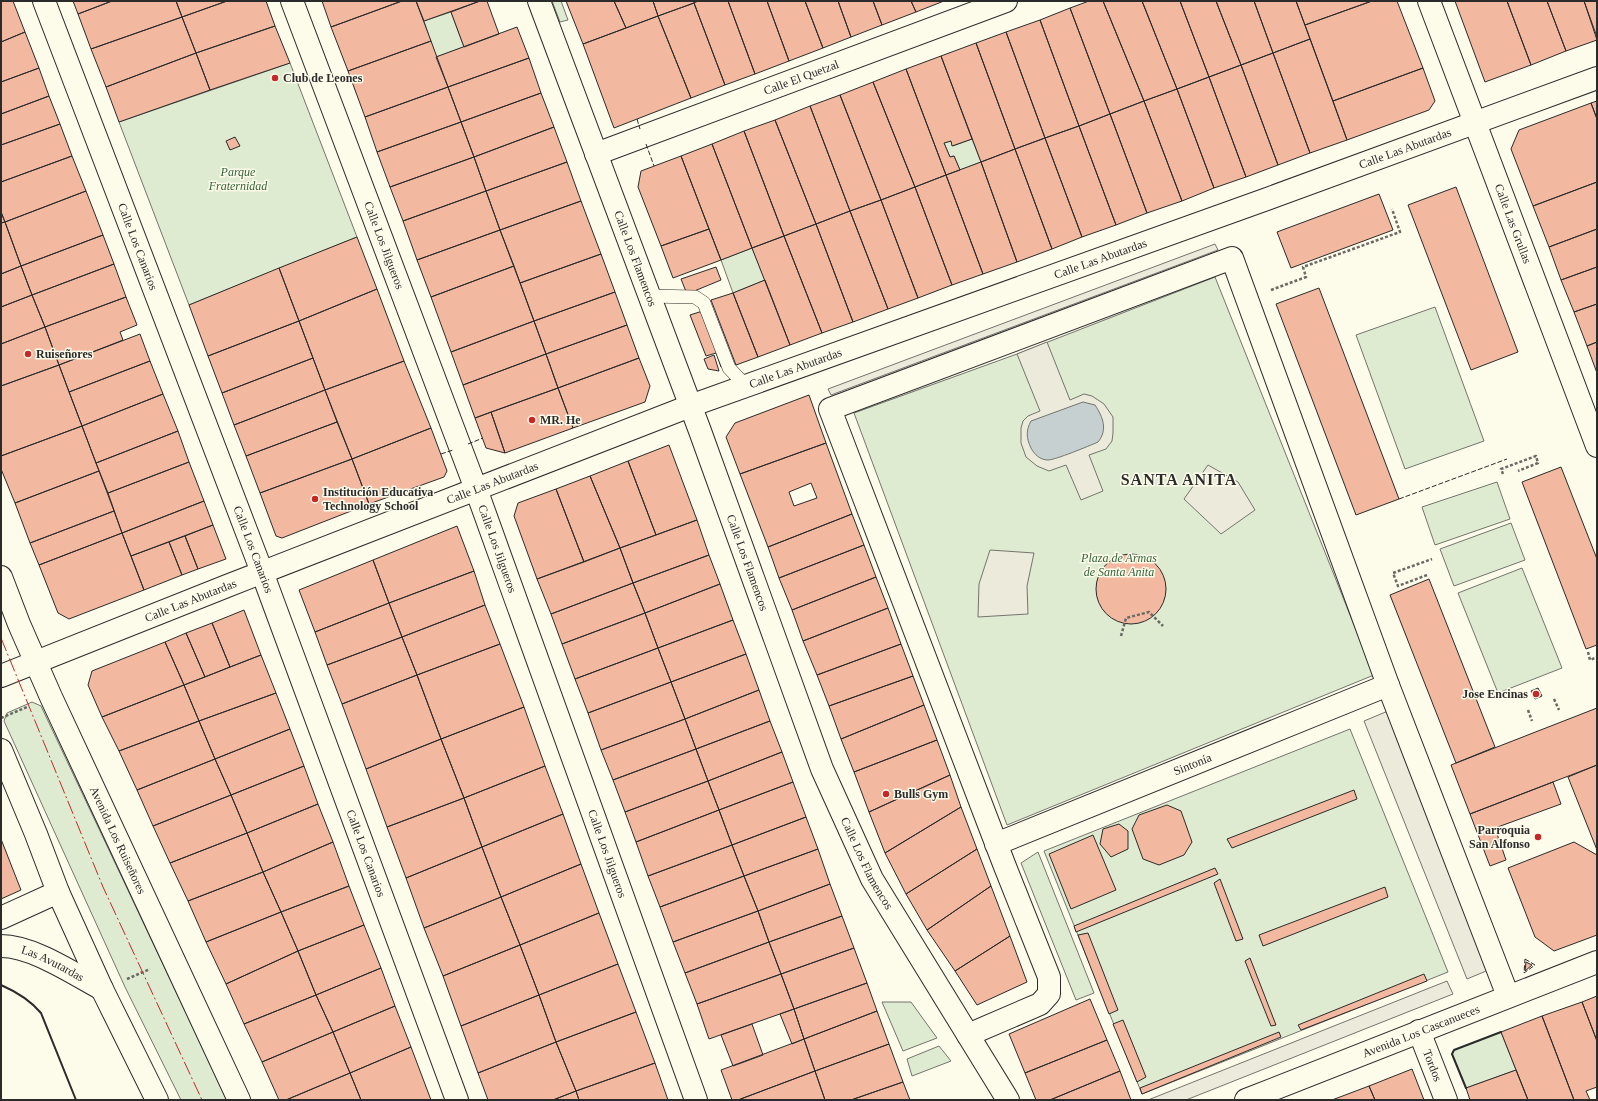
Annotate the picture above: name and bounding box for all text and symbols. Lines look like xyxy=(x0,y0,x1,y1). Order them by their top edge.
street label: Calle El Quetzal xyxy=(762,57,841,98)
place label: Club de Leones xyxy=(283,71,363,85)
marker: Club de Leones xyxy=(270,73,280,83)
street label: Calle Las Abutardas xyxy=(1357,125,1453,172)
park label: Parque Fraternidad xyxy=(208,165,268,193)
street label: Calle Las Grullas xyxy=(1492,182,1535,266)
street label: Calle Los Jilgueros xyxy=(361,199,407,291)
street label: Calle Los Canarios xyxy=(115,201,161,293)
street label: Calle Los Flamencos xyxy=(611,209,660,309)
street label: Calle Las Abutardas xyxy=(1052,236,1149,282)
street label: Calle Las Abutardas xyxy=(747,345,844,391)
place label: Ruiseñores xyxy=(36,347,93,361)
marker: Ruiseñores xyxy=(23,349,33,359)
place label: MR. He xyxy=(540,413,581,427)
marker: MR. He xyxy=(527,415,537,425)
street label: Calle Las Abutardas xyxy=(444,459,541,507)
district label: SANTA ANITA xyxy=(1121,471,1237,488)
place label: Institución Educativa Technology School xyxy=(323,485,433,513)
marker: Institución Educativa Technology School xyxy=(310,494,320,504)
street label: Calle Los Jilgueros xyxy=(475,503,520,595)
street label: Calle Los Canarios xyxy=(230,504,276,595)
street label: Calle Los Flamencos xyxy=(724,512,771,613)
park label: Plaza de Armas de Santa Anita xyxy=(1080,551,1157,579)
street label: Calle Las Abutardas xyxy=(143,576,239,625)
place label: Jose Encinas xyxy=(1462,687,1528,701)
marker: Jose Encinas xyxy=(1531,689,1541,699)
street label: Sintonía xyxy=(1171,750,1214,778)
street label: Avenida Los Ruiseñores xyxy=(87,784,149,896)
place label: Bulls Gym xyxy=(894,787,948,801)
marker: Bulls Gym xyxy=(881,789,891,799)
street label: Calle Los Canarios xyxy=(343,808,388,899)
street label: Calle Los Jilgueros xyxy=(585,808,630,900)
street label: Calle Los Flamencos xyxy=(838,815,896,912)
place label: Parroquia San Alfonso xyxy=(1469,823,1530,851)
marker: Parroquia San Alfonso xyxy=(1533,832,1543,842)
street label: Las Avutardas xyxy=(20,942,87,985)
street label: Avenida Los Cascanueces xyxy=(1360,1002,1482,1061)
street label: Tordos xyxy=(1420,1047,1445,1084)

